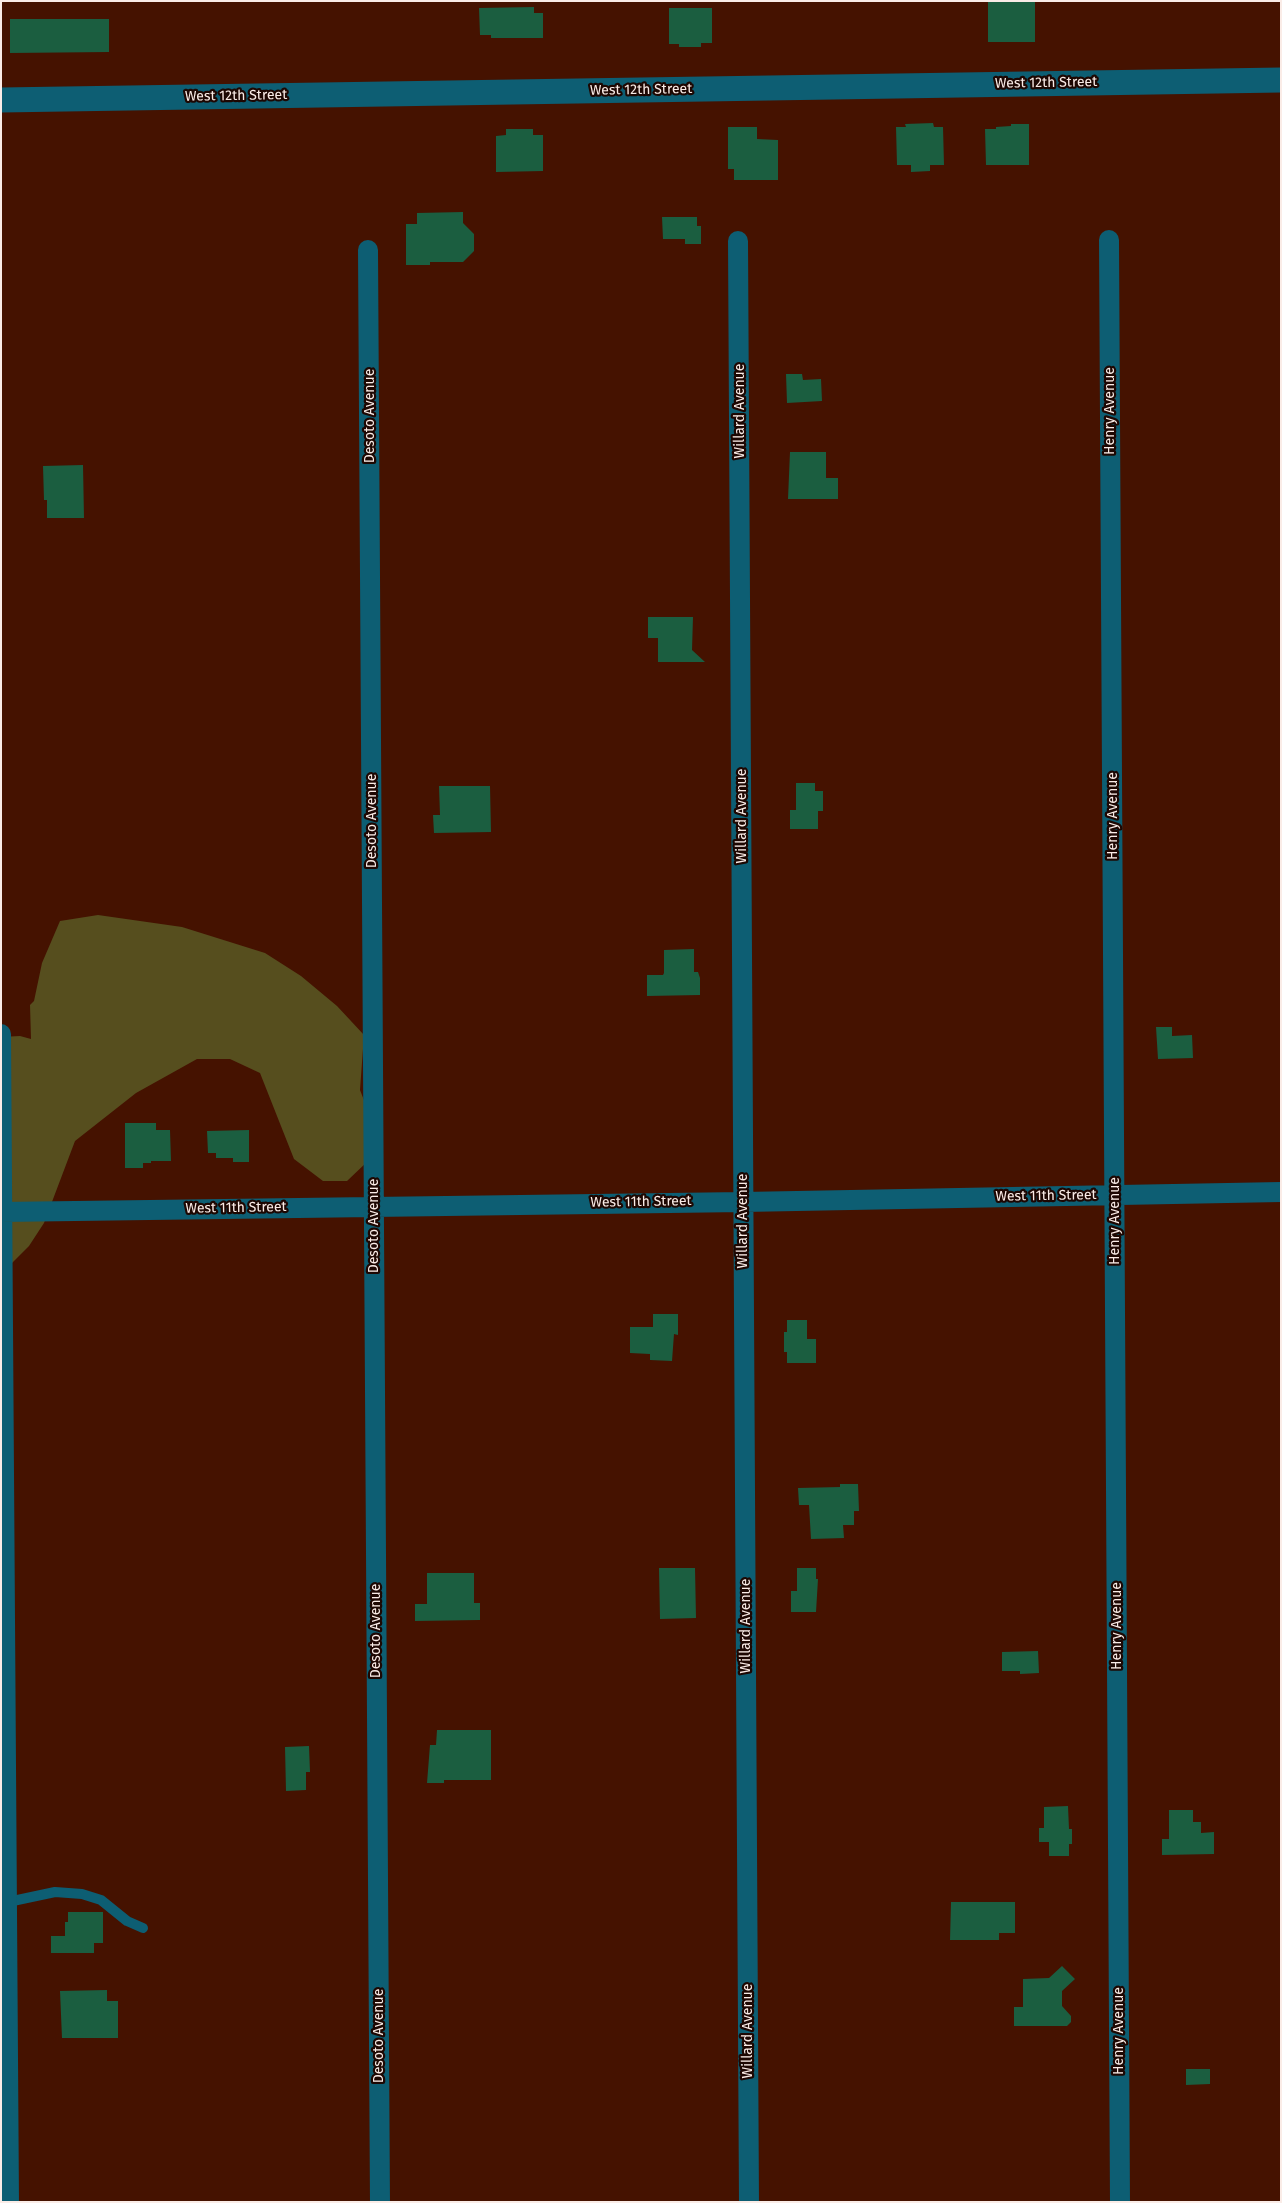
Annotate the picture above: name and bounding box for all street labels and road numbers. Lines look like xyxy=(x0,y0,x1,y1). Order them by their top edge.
street label: West 12th Street xyxy=(995,74,1097,92)
street label: West 12th Street xyxy=(590,81,692,99)
street label: West 12th Street xyxy=(185,87,287,105)
street label: Willard Avenue xyxy=(732,364,748,458)
street label: Henry Avenue xyxy=(1102,367,1118,455)
street label: Desoto Avenue xyxy=(362,369,378,463)
street label: Willard Avenue xyxy=(734,769,750,863)
street label: Henry Avenue xyxy=(1105,772,1121,860)
street label: Desoto Avenue xyxy=(364,774,380,868)
street label: Willard Avenue xyxy=(735,1174,751,1268)
street label: Henry Avenue xyxy=(1107,1177,1123,1265)
street label: Desoto Avenue xyxy=(366,1179,382,1273)
street label: West 11th Street xyxy=(995,1187,1097,1205)
street label: West 11th Street xyxy=(590,1193,692,1211)
street label: West 11th Street xyxy=(185,1199,287,1217)
street label: Willard Avenue xyxy=(738,1579,754,1673)
street label: Henry Avenue xyxy=(1109,1582,1125,1670)
street label: Desoto Avenue xyxy=(368,1584,384,1678)
street label: Willard Avenue xyxy=(740,1984,756,2078)
street label: Henry Avenue xyxy=(1111,1987,1127,2075)
street label: Desoto Avenue xyxy=(371,1989,387,2083)

